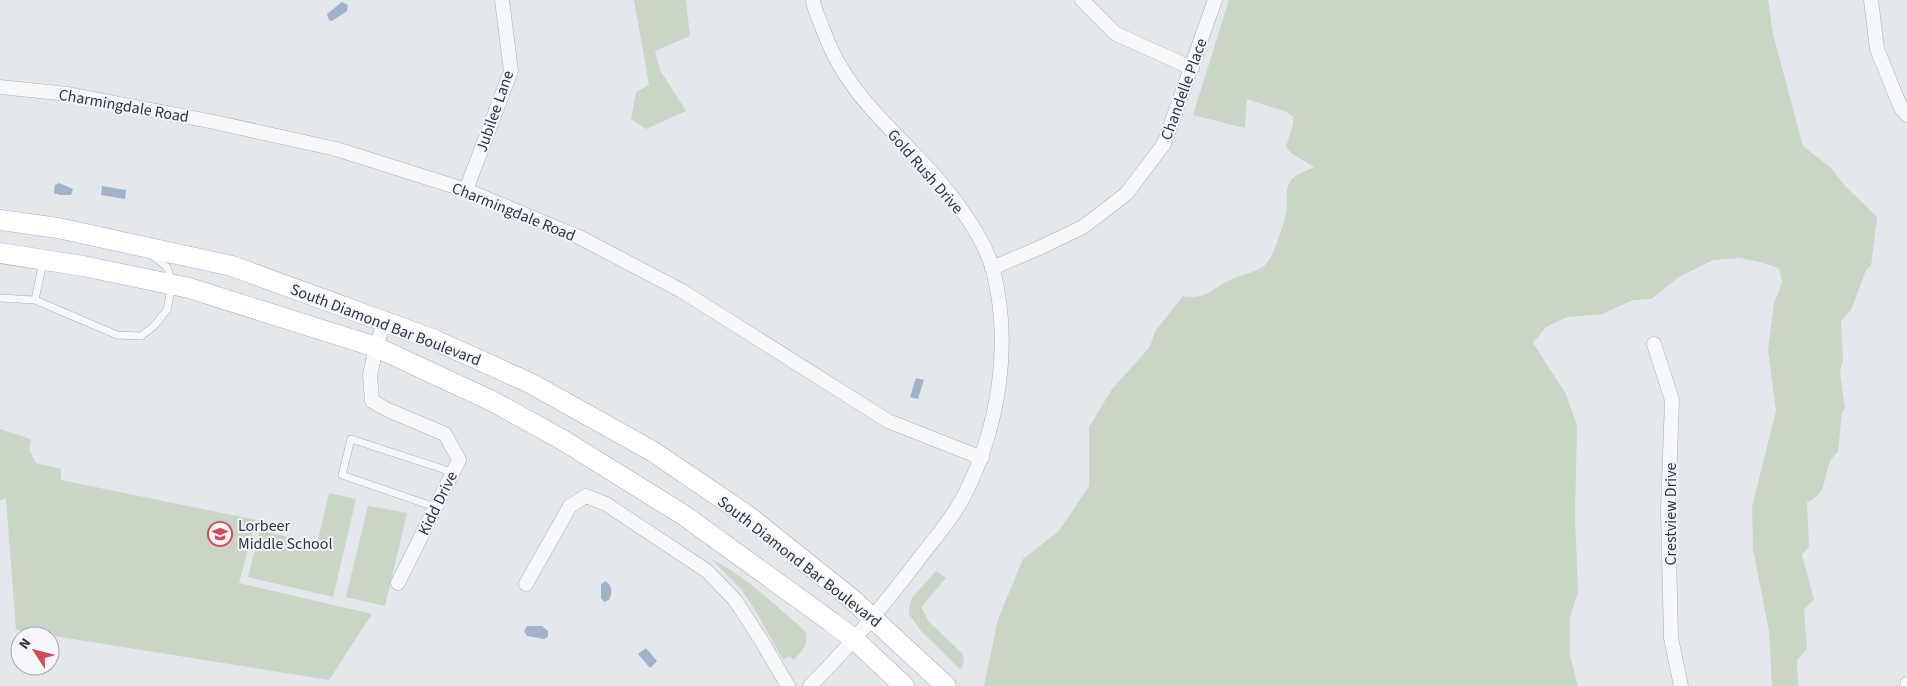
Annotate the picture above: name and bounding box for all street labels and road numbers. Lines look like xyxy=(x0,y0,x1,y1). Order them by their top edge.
street label: Chandelle Place xyxy=(1155,35,1213,143)
street label: Jubilee Lane xyxy=(471,68,519,155)
street label: Charmingdale Road xyxy=(57,84,191,128)
street label: Gold Rush Drive xyxy=(882,125,968,219)
street label: Charmingdale Road xyxy=(448,177,579,247)
street label: South Diamond Bar Boulevard xyxy=(287,278,484,371)
street label: Crestview Drive xyxy=(1660,462,1682,566)
street label: Kidd Drive xyxy=(413,468,463,539)
street label: South Diamond Bar Boulevard xyxy=(713,491,886,633)

